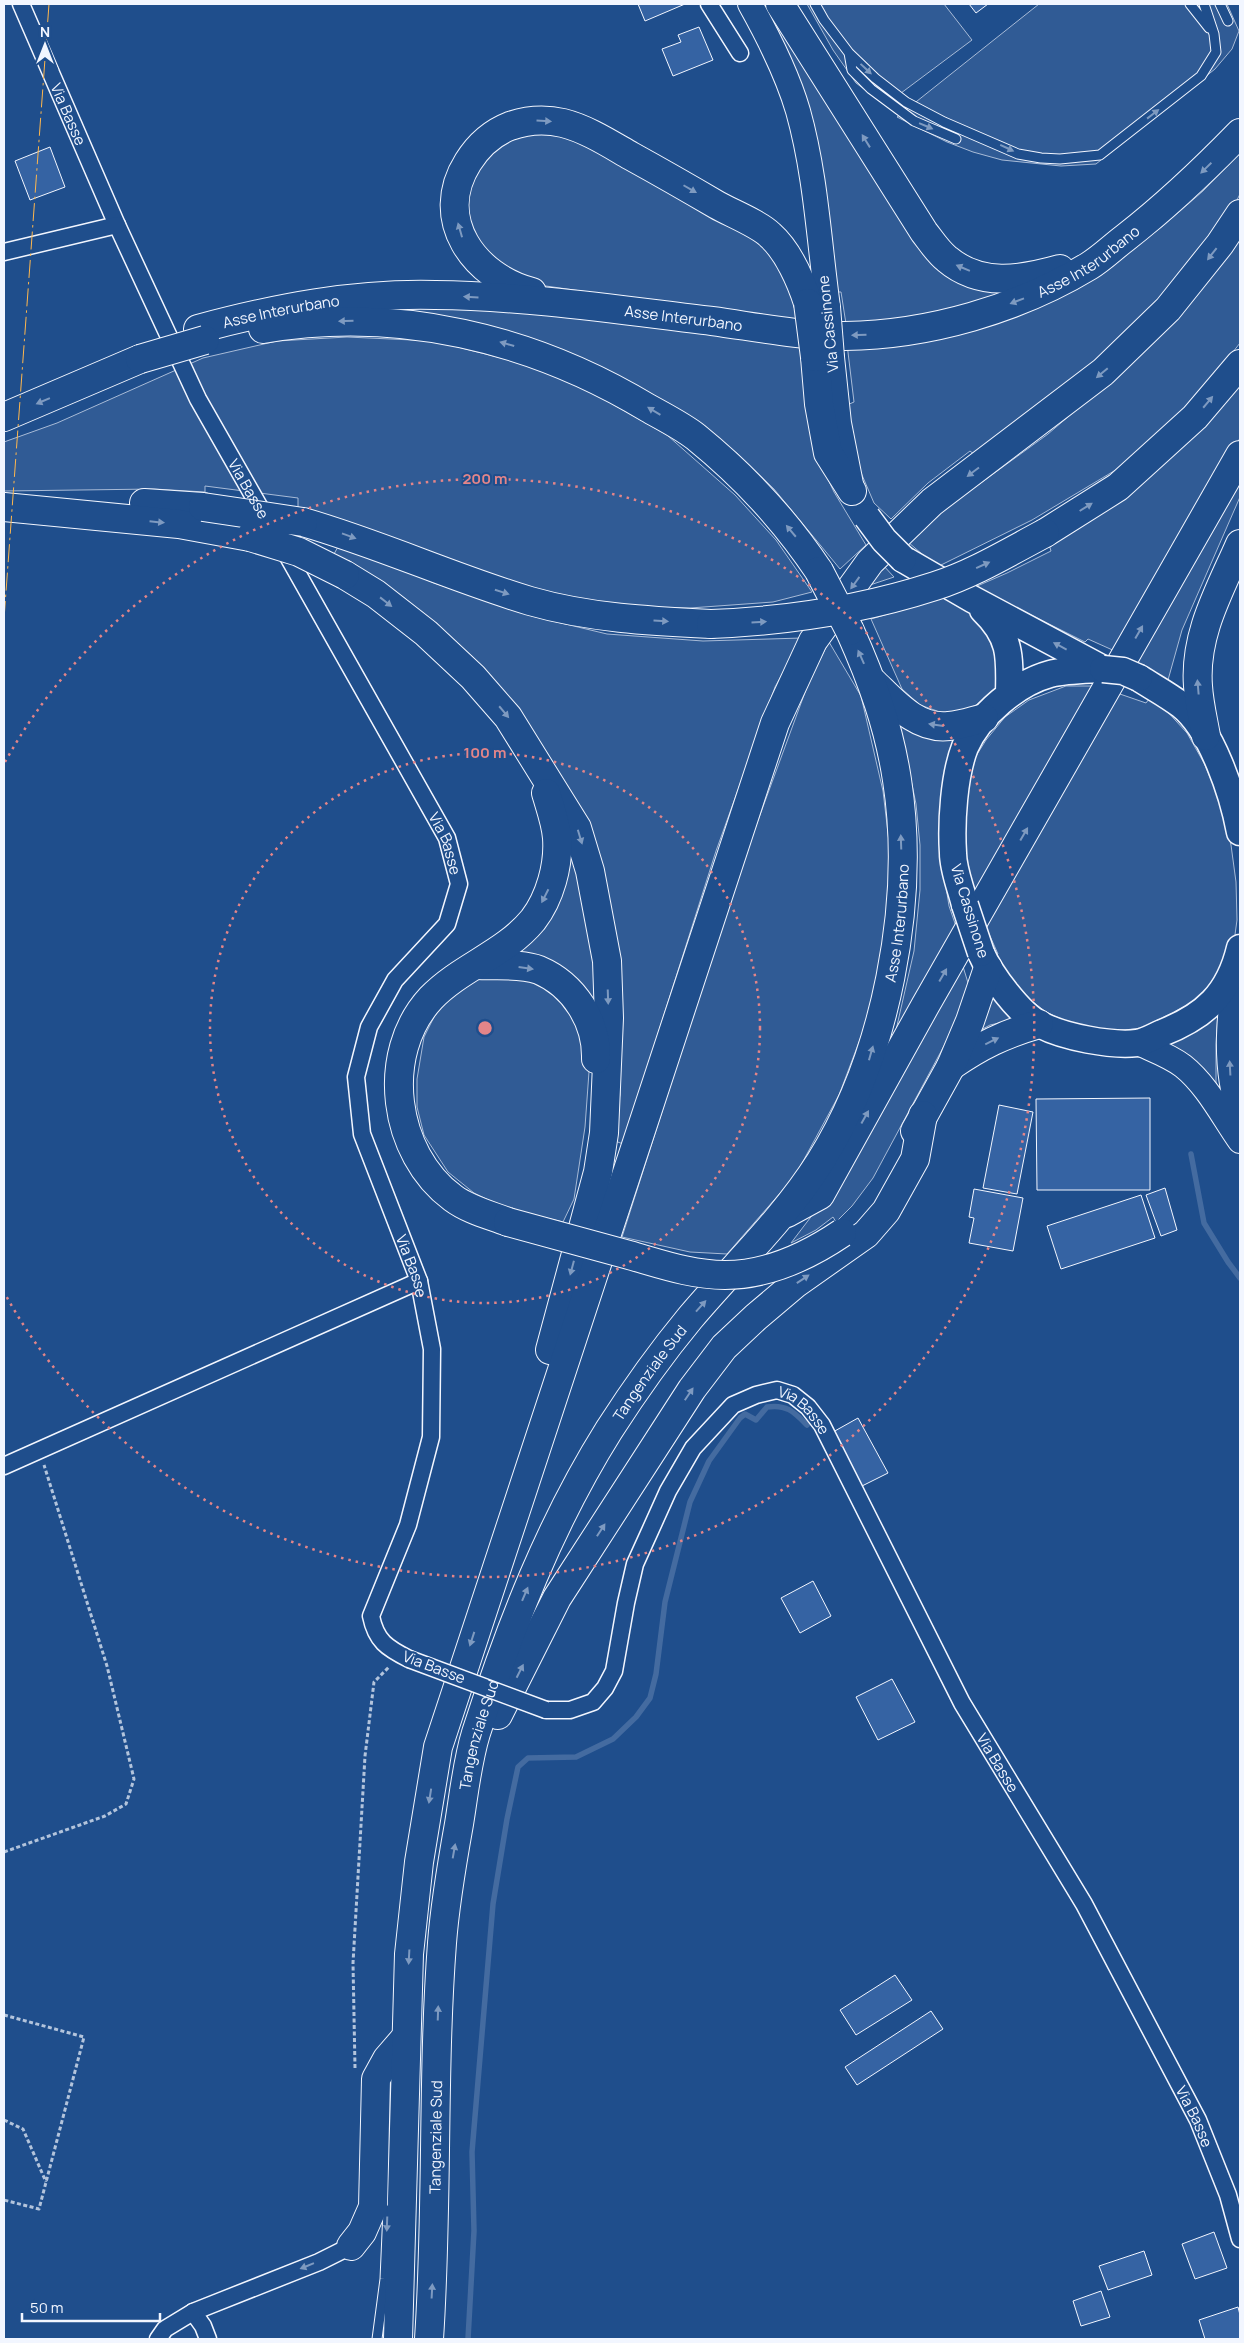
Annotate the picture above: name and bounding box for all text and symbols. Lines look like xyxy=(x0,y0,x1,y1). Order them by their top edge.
north arrow xyxy=(20,20,70,70)
text: N xyxy=(40,22,50,41)
one-way arrow xyxy=(860,63,872,75)
street label: Via Basse xyxy=(46,80,92,149)
one-way arrow xyxy=(1146,108,1159,119)
one-way arrow xyxy=(537,118,553,126)
one-way arrow xyxy=(919,122,933,130)
one-way arrow xyxy=(862,134,871,147)
one-way arrow xyxy=(1000,145,1014,153)
one-way arrow xyxy=(1200,162,1212,174)
one-way arrow xyxy=(684,185,697,194)
street label: Asse Interurbano xyxy=(1034,220,1144,302)
one-way arrow xyxy=(456,223,464,238)
one-way arrow xyxy=(1207,247,1217,261)
one-way arrow xyxy=(956,264,970,272)
street label: Via Cassinone xyxy=(812,274,844,373)
street label: Asse Interurbano xyxy=(220,290,341,333)
one-way arrow xyxy=(463,292,479,300)
one-way arrow xyxy=(1010,298,1025,305)
street label: Asse Interurbano xyxy=(623,300,744,336)
one-way arrow xyxy=(338,318,354,326)
one-way arrow xyxy=(851,331,867,339)
one-way arrow xyxy=(499,340,514,348)
one-way arrow xyxy=(1095,367,1108,378)
one-way arrow xyxy=(1203,395,1214,408)
one-way arrow xyxy=(36,397,50,405)
one-way arrow xyxy=(647,407,660,416)
street label: Via Basse xyxy=(224,455,275,523)
one-way arrow xyxy=(966,467,980,477)
text: 200 m xyxy=(462,468,508,489)
one-way arrow xyxy=(1079,503,1092,512)
one-way arrow xyxy=(149,518,165,526)
one-way arrow xyxy=(786,524,797,537)
one-way arrow xyxy=(342,532,357,540)
one-way arrow xyxy=(976,560,990,568)
one-way arrow xyxy=(850,576,860,590)
one-way arrow xyxy=(494,588,509,596)
one-way arrow xyxy=(379,596,392,607)
one-way arrow xyxy=(752,617,768,625)
one-way arrow xyxy=(653,618,669,626)
one-way arrow xyxy=(1134,625,1143,638)
one-way arrow xyxy=(1053,642,1067,650)
one-way arrow xyxy=(857,650,865,664)
one-way arrow xyxy=(1194,679,1202,695)
one-way arrow xyxy=(498,706,509,718)
one-way arrow xyxy=(928,721,944,729)
text: 100 m xyxy=(464,742,506,763)
street label: Via Basse xyxy=(424,808,467,877)
one-way arrow xyxy=(1020,826,1028,841)
one-way arrow xyxy=(576,830,584,845)
one-way arrow xyxy=(897,833,905,849)
street label: Via Cassinone xyxy=(946,861,994,961)
street label: Asse Interurbano xyxy=(879,864,913,984)
one-way arrow xyxy=(541,889,549,904)
one-way arrow xyxy=(518,964,534,972)
one-way arrow xyxy=(939,968,948,981)
one-way arrow xyxy=(604,989,612,1005)
centre of rings xyxy=(476,1019,494,1037)
one-way arrow xyxy=(985,1037,999,1045)
one-way arrow xyxy=(867,1046,875,1061)
one-way arrow xyxy=(1225,1060,1233,1076)
one-way arrow xyxy=(861,1110,869,1124)
street label: Via Basse xyxy=(391,1231,432,1299)
one-way arrow xyxy=(568,1260,576,1275)
one-way arrow xyxy=(796,1274,810,1284)
one-way arrow xyxy=(695,1300,707,1312)
street label: Tangenziale Sud xyxy=(607,1320,691,1425)
street label: Via Basse xyxy=(776,1381,835,1438)
one-way arrow xyxy=(684,1387,694,1400)
one-way arrow xyxy=(596,1524,606,1537)
one-way arrow xyxy=(522,1587,530,1601)
one-way arrow xyxy=(468,1632,476,1647)
street label: Via Basse xyxy=(400,1645,469,1689)
one-way arrow xyxy=(516,1664,524,1678)
street label: Tangenziale Sud xyxy=(454,1677,504,1791)
street label: Via Basse xyxy=(972,1729,1024,1796)
one-way arrow xyxy=(425,1788,433,1804)
one-way arrow xyxy=(451,1843,459,1859)
one-way arrow xyxy=(404,1949,412,1965)
one-way arrow xyxy=(435,2005,443,2021)
street label: Tangenziale Sud xyxy=(424,2080,447,2194)
street label: Via Basse xyxy=(1171,2082,1218,2150)
one-way arrow xyxy=(383,2216,391,2232)
one-way arrow xyxy=(300,2263,314,2271)
one-way arrow xyxy=(428,2282,436,2298)
scale bar xyxy=(22,2290,160,2322)
text: 50 m xyxy=(30,2297,64,2318)

